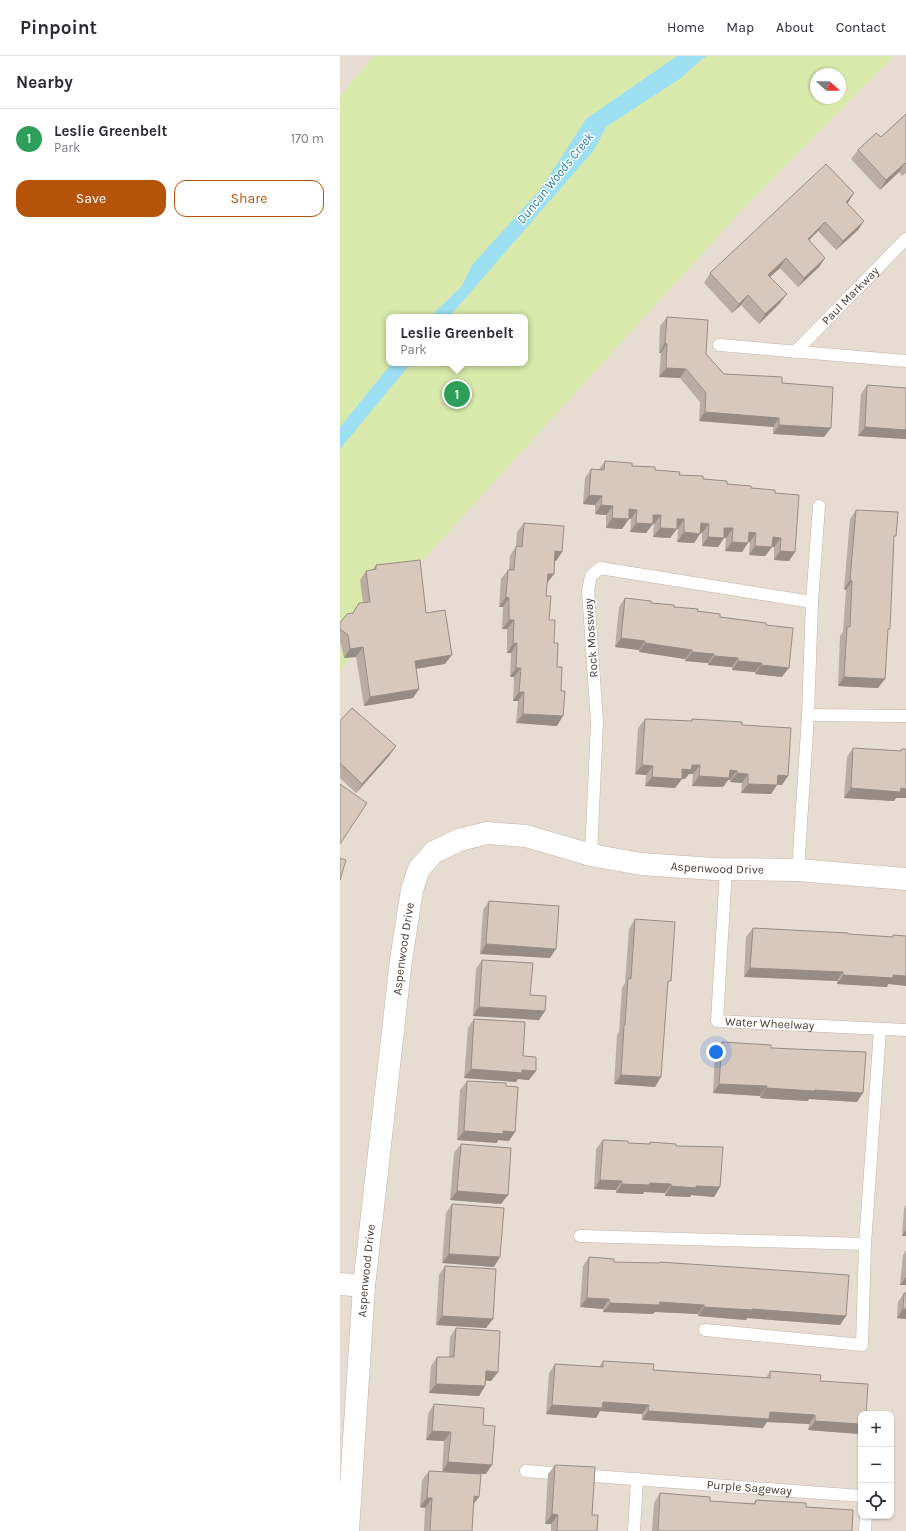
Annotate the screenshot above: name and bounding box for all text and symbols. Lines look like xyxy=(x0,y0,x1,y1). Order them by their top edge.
text: Pinpoint xyxy=(20,17,97,39)
text: Home xyxy=(667,19,704,36)
text: Map xyxy=(726,19,754,36)
text: About xyxy=(776,19,814,36)
text: Contact xyxy=(836,19,886,36)
north arrow xyxy=(810,68,846,104)
text: Nearby xyxy=(16,72,73,92)
text: Leslie Greenbelt xyxy=(54,122,167,140)
water label: Duncan Woods Creek xyxy=(514,129,597,227)
text: 1 xyxy=(27,131,31,146)
text: 170 m xyxy=(291,131,324,146)
text: Park xyxy=(54,140,80,155)
button: Save xyxy=(16,180,166,217)
button: Share xyxy=(174,180,324,217)
street label: Paul Markway xyxy=(819,263,882,328)
popup xyxy=(386,314,528,366)
text: Leslie Greenbelt xyxy=(400,324,514,342)
text: Park xyxy=(400,342,427,357)
pin: 1 xyxy=(444,379,470,409)
street label: Rock Mossway xyxy=(581,597,601,678)
street label: Aspenwood Drive xyxy=(670,859,764,877)
street label: Aspenwood Drive xyxy=(390,901,417,996)
street label: Water Wheelway xyxy=(725,1014,815,1033)
your location xyxy=(706,1042,726,1062)
street label: Aspenwood Drive xyxy=(355,1223,378,1318)
map controls xyxy=(858,1411,894,1519)
button: + xyxy=(858,1411,894,1447)
button: − xyxy=(858,1447,894,1483)
street label: Purple Sageway xyxy=(706,1478,793,1498)
button: locate xyxy=(858,1483,894,1519)

